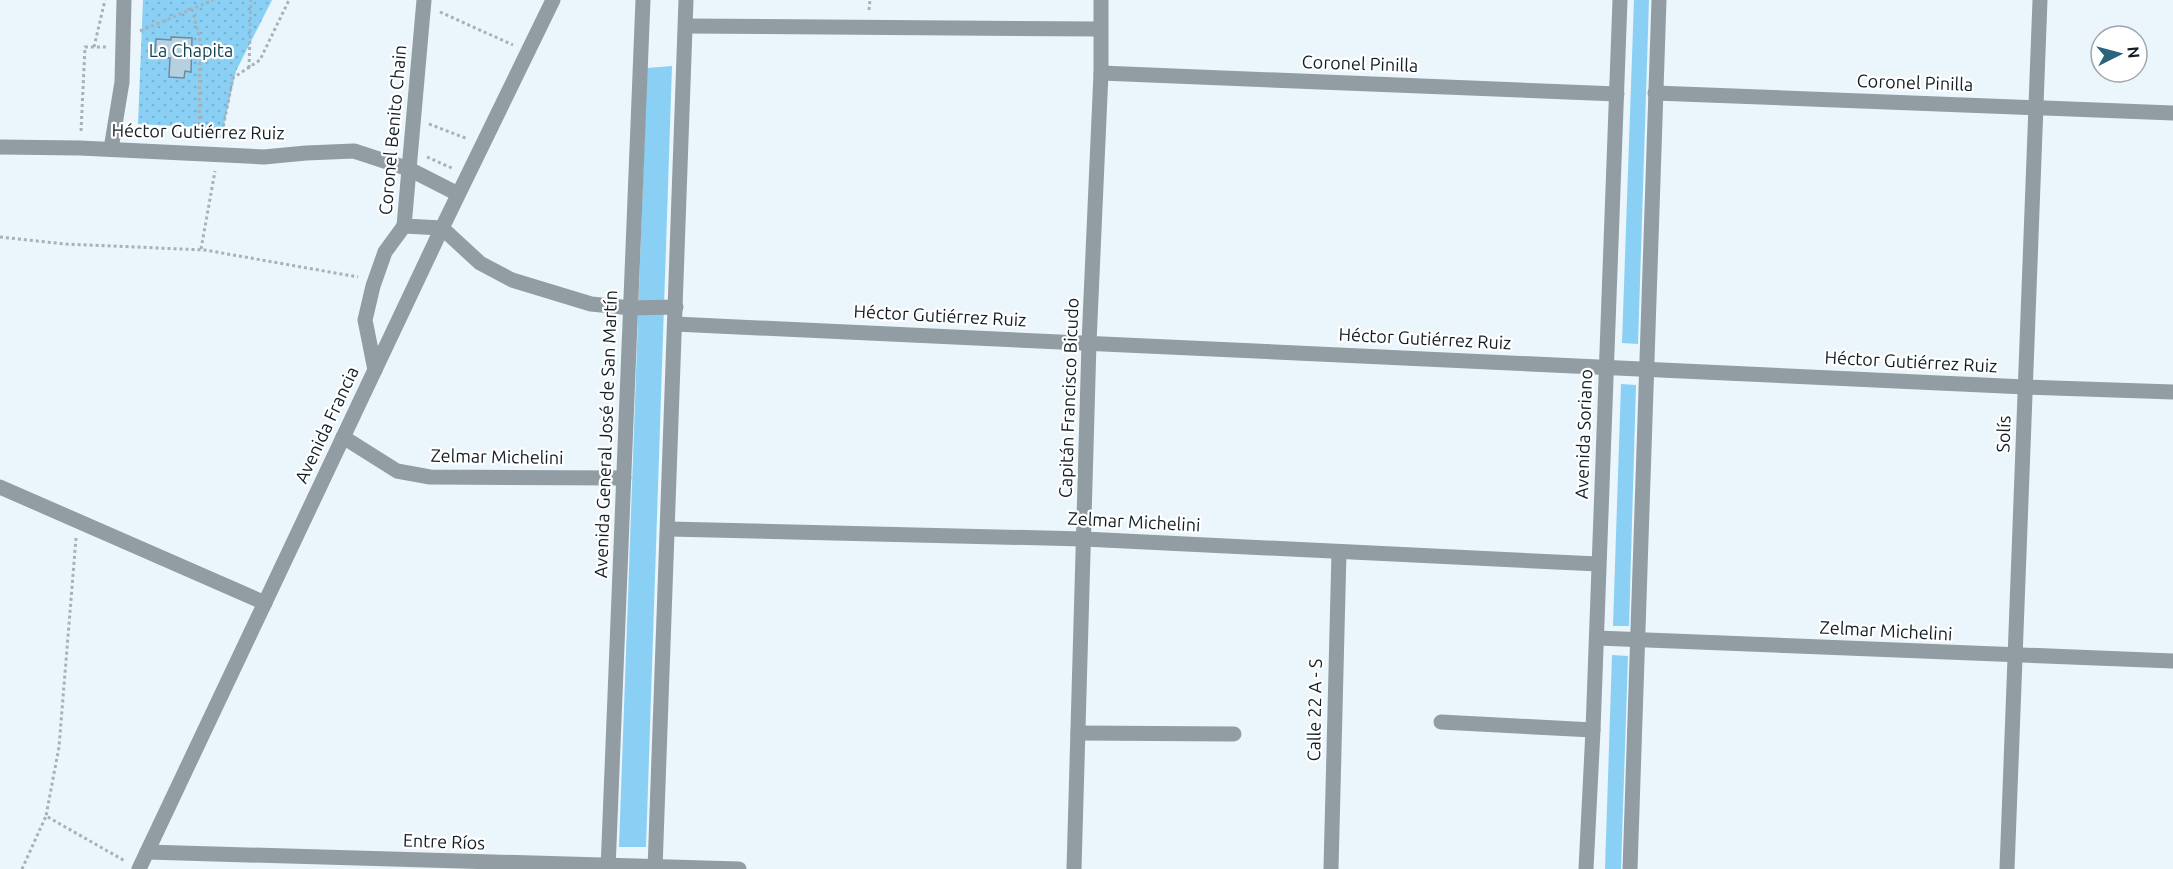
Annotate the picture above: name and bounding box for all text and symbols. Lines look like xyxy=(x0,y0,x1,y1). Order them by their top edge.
north arrow xyxy=(2089,24,2149,84)
park label: La Chapita xyxy=(149,40,233,60)
street label: Coronel Benito Chain xyxy=(375,44,409,216)
text: N xyxy=(2124,46,2143,59)
street label: Coronel Pinilla xyxy=(1301,51,1419,75)
street label: Coronel Pinilla xyxy=(1856,70,1974,94)
street label: Héctor Gutiérrez Ruiz xyxy=(111,119,285,143)
street label: Avenida General José de San Martín xyxy=(590,290,620,578)
street label: Capitán Francisco Bicudo xyxy=(1055,297,1081,498)
street label: Héctor Gutiérrez Ruiz xyxy=(853,300,1027,330)
street label: Héctor Gutiérrez Ruiz xyxy=(1338,323,1512,353)
street label: Héctor Gutiérrez Ruiz xyxy=(1824,346,1998,376)
street label: Avenida Francia xyxy=(290,363,362,486)
street label: Avenida Soriano xyxy=(1571,369,1595,499)
street label: Solís xyxy=(1992,415,2014,453)
street label: Zelmar Michelini xyxy=(430,445,564,467)
street label: Zelmar Michelini xyxy=(1067,508,1201,534)
street label: Zelmar Michelini xyxy=(1819,617,1953,643)
street label: Calle 22 A - S xyxy=(1303,658,1325,762)
street label: Entre Ríos xyxy=(403,830,486,852)

